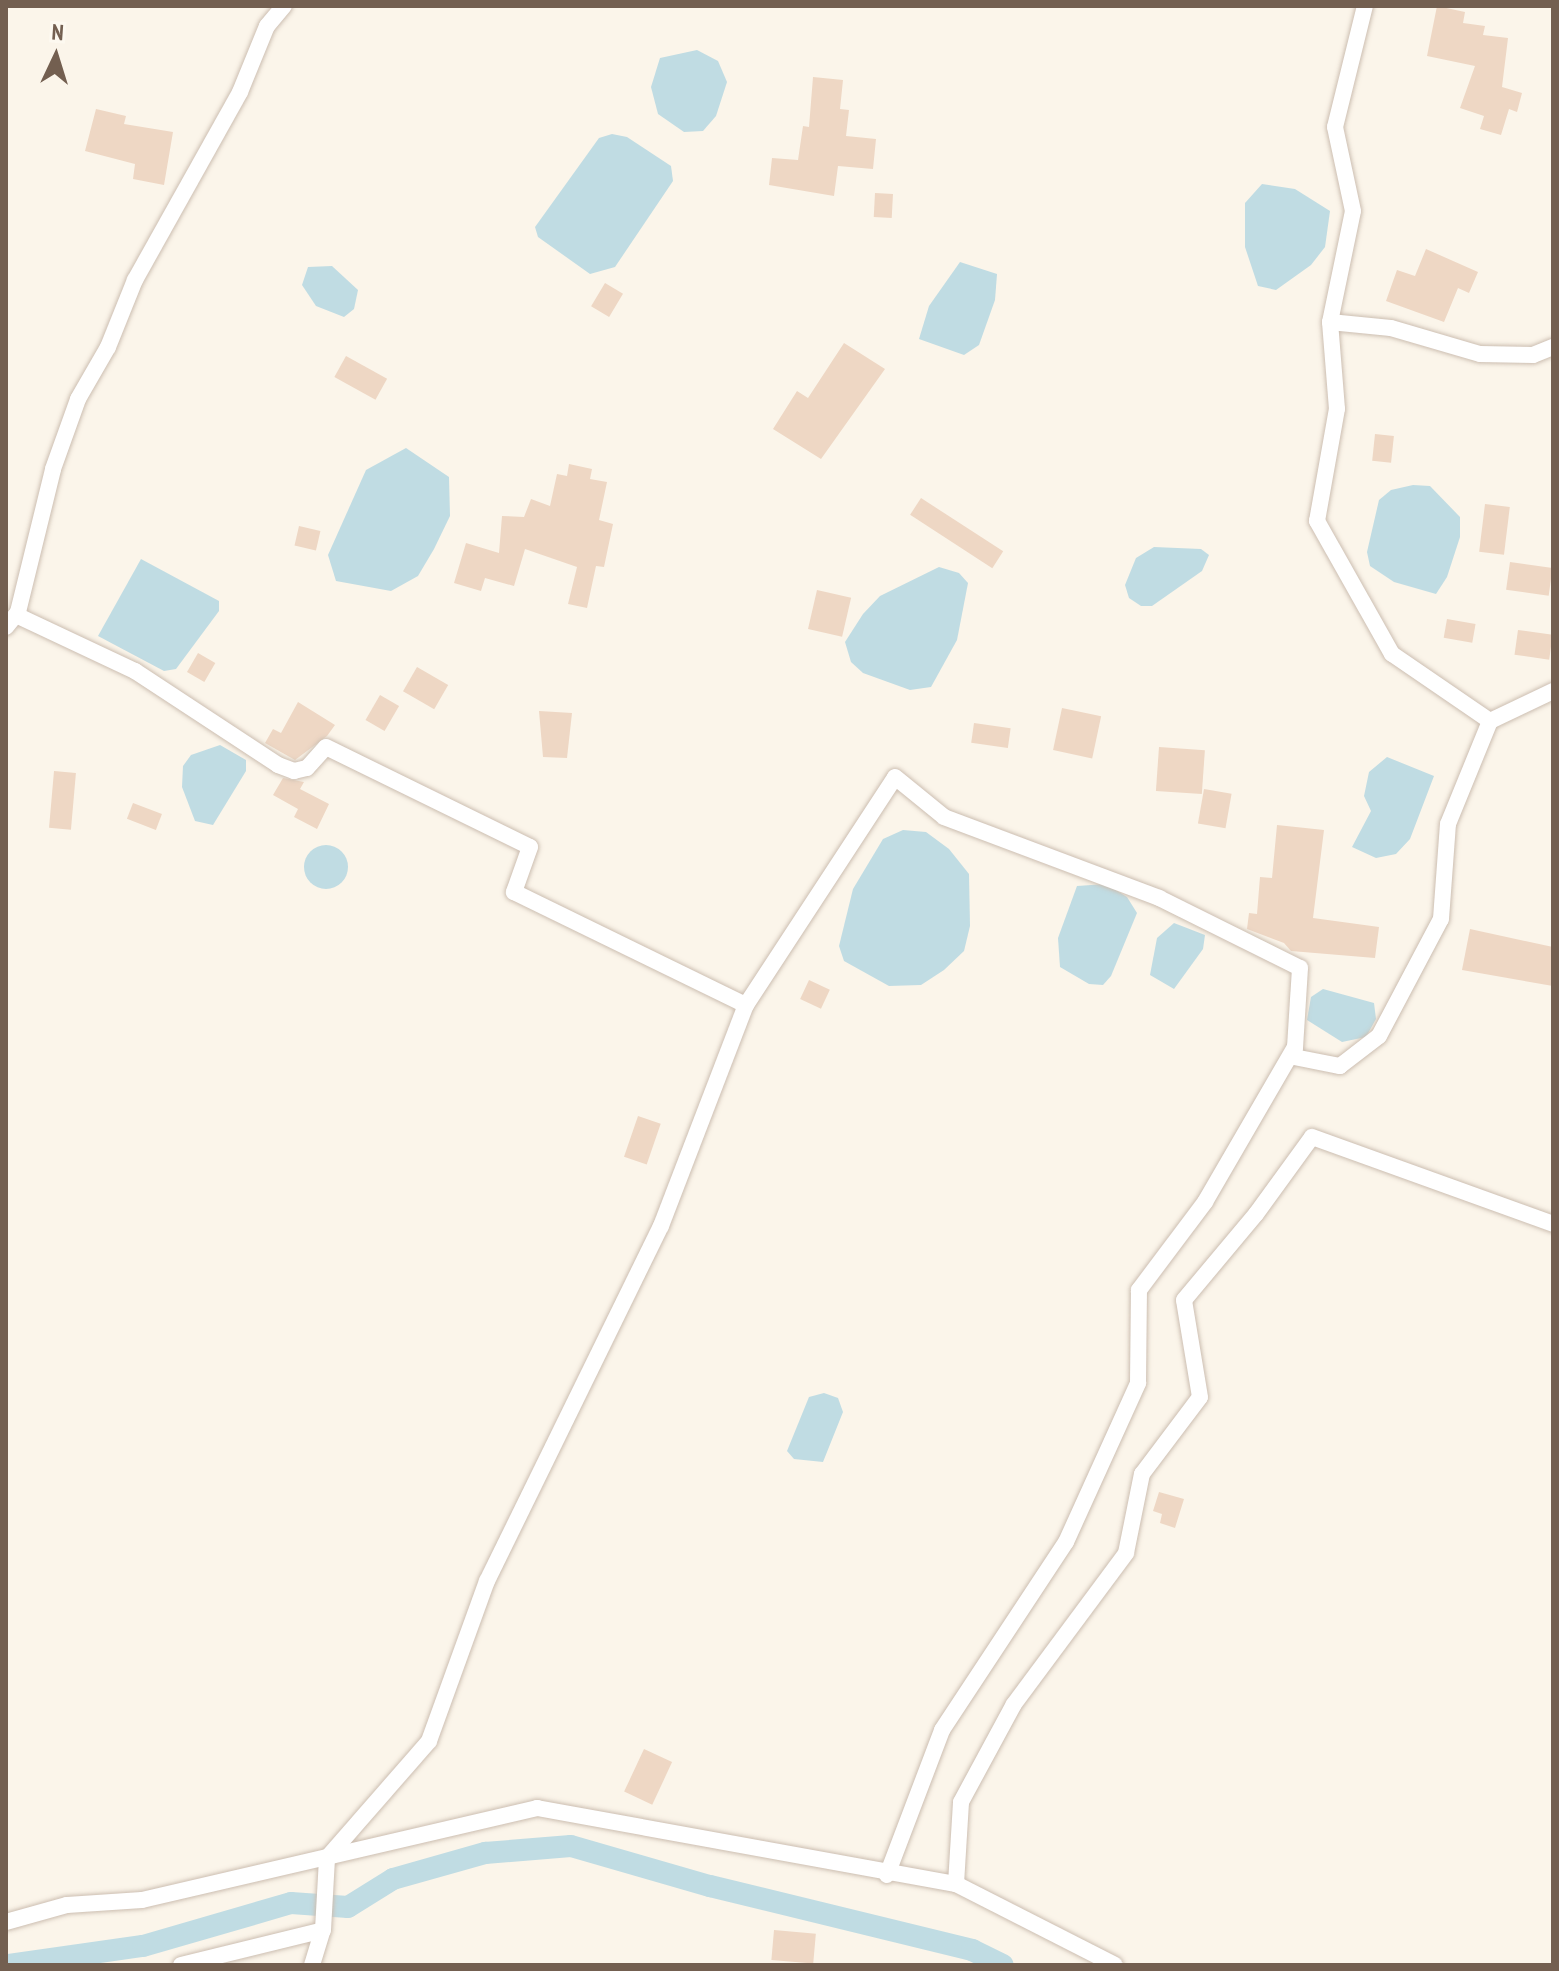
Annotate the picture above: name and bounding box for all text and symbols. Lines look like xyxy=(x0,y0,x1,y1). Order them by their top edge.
north arrow xyxy=(16,16,96,96)
text: N xyxy=(51,18,65,46)

